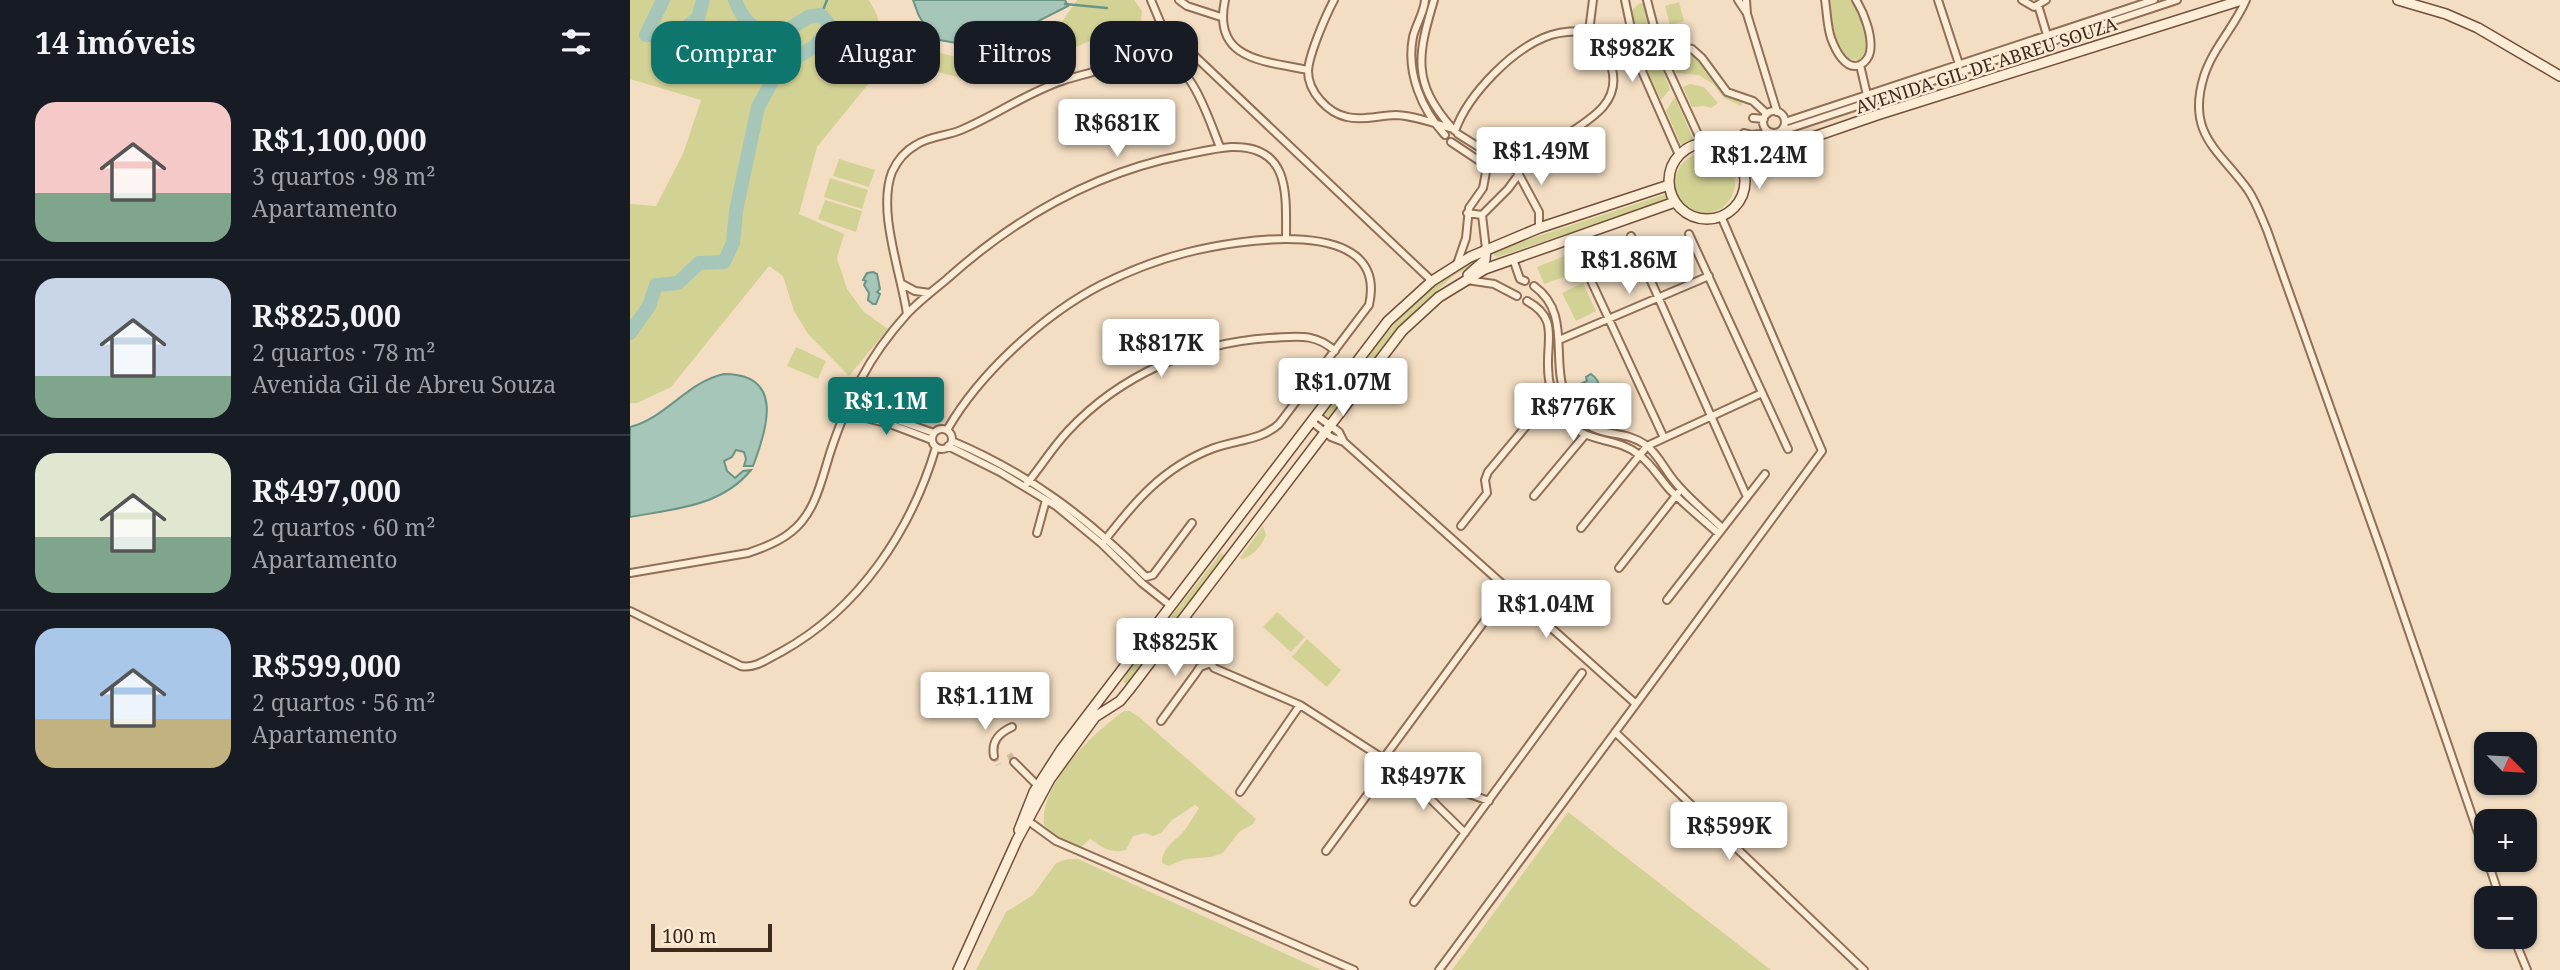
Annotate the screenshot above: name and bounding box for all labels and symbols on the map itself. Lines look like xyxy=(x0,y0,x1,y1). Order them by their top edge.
street label: AVENIDA GIL DE ABREU SOUZA xyxy=(1852,11,2120,119)
pin: R$982K xyxy=(1575,24,1689,84)
pin: R$681K xyxy=(1060,100,1174,159)
pin: R$1.49M xyxy=(1476,128,1606,187)
pin: R$1.24M xyxy=(1694,132,1824,191)
pin: R$1.86M xyxy=(1564,236,1694,296)
pin: R$817K xyxy=(1104,320,1218,379)
pin: R$1.07M xyxy=(1278,358,1408,418)
pin: R$1.1M xyxy=(829,378,943,437)
pin: R$776K xyxy=(1516,384,1630,443)
pin: R$1.04M xyxy=(1481,580,1611,640)
pin: R$825K xyxy=(1118,618,1232,678)
pin: R$1.11M xyxy=(920,672,1050,732)
north arrow xyxy=(2474,732,2538,794)
pin: R$497K xyxy=(1366,752,1480,812)
pin: R$599K xyxy=(1672,802,1786,862)
scale bar xyxy=(651,921,772,953)

